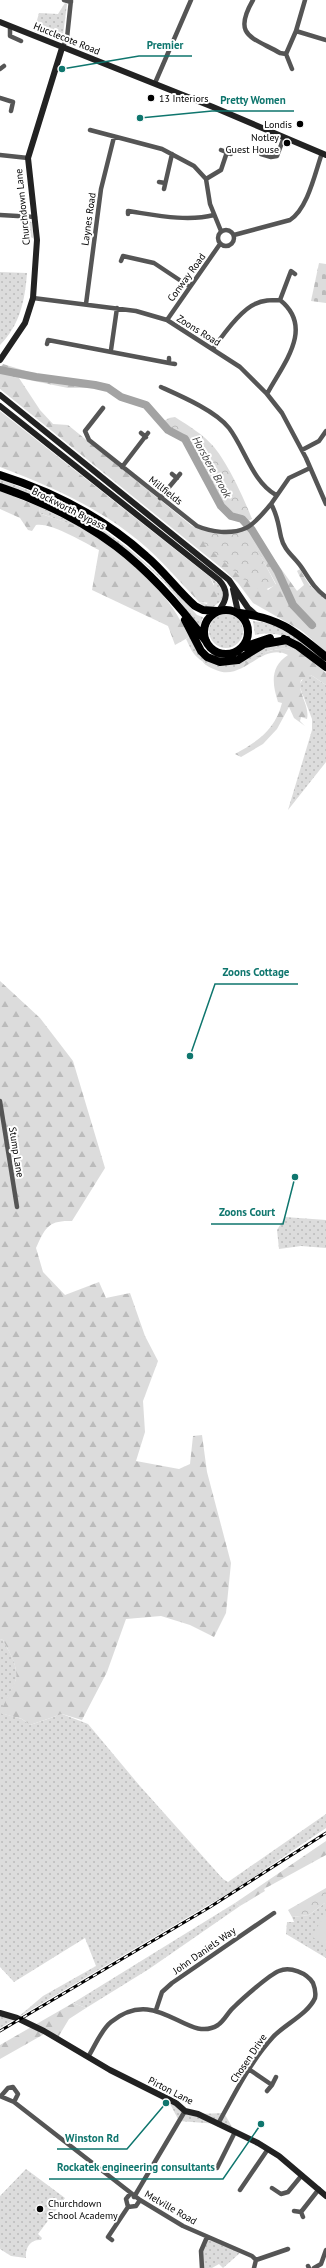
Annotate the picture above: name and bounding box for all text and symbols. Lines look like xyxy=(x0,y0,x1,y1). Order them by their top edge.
street label: Hucclecote Road xyxy=(32,19,102,58)
callout: Premier xyxy=(139,33,192,56)
text: Premier xyxy=(147,38,183,52)
callout: Pretty Women xyxy=(212,88,294,111)
place label: 13 Interiors xyxy=(159,92,208,105)
marker: 13 Interiors xyxy=(146,93,156,103)
text: Pretty Women xyxy=(220,93,286,107)
place label: Londis xyxy=(264,118,292,131)
marker: Londis xyxy=(295,119,305,129)
place label: Notley Guest House xyxy=(225,131,279,156)
marker: Notley Guest House xyxy=(282,138,292,148)
street label: Churchdown Lane xyxy=(12,168,33,246)
street label: Laynes Road xyxy=(78,192,99,246)
street label: Conway Road xyxy=(164,251,208,304)
street label: Zoons Road xyxy=(174,312,223,349)
water label: Horsbere Brook xyxy=(189,434,235,501)
street label: Millfields xyxy=(146,473,185,508)
street label: Brockworth Bypass xyxy=(30,484,108,533)
callout: Zoons Cottage xyxy=(215,961,298,984)
text: Zoons Cottage xyxy=(223,965,290,979)
street label: Stump Lane xyxy=(6,1126,27,1178)
callout: Zoons Court xyxy=(211,1201,283,1224)
text: Zoons Court xyxy=(219,1205,275,1219)
street label: John Daniels Way xyxy=(170,1924,238,1977)
street label: Chosen Drive xyxy=(227,2031,270,2085)
street label: Pirton Lane xyxy=(146,2073,196,2107)
callout: Winston Rd xyxy=(57,2126,127,2149)
text: Winston Rd xyxy=(65,2131,119,2145)
callout: Rockatek engineering consultants xyxy=(49,2156,223,2179)
text: Rockatek engineering consultants xyxy=(57,2160,215,2174)
street label: Melville Road xyxy=(142,2187,199,2228)
place label: Churchdown School Academy xyxy=(48,2197,118,2222)
marker: Churchdown School Academy xyxy=(35,2204,45,2214)

